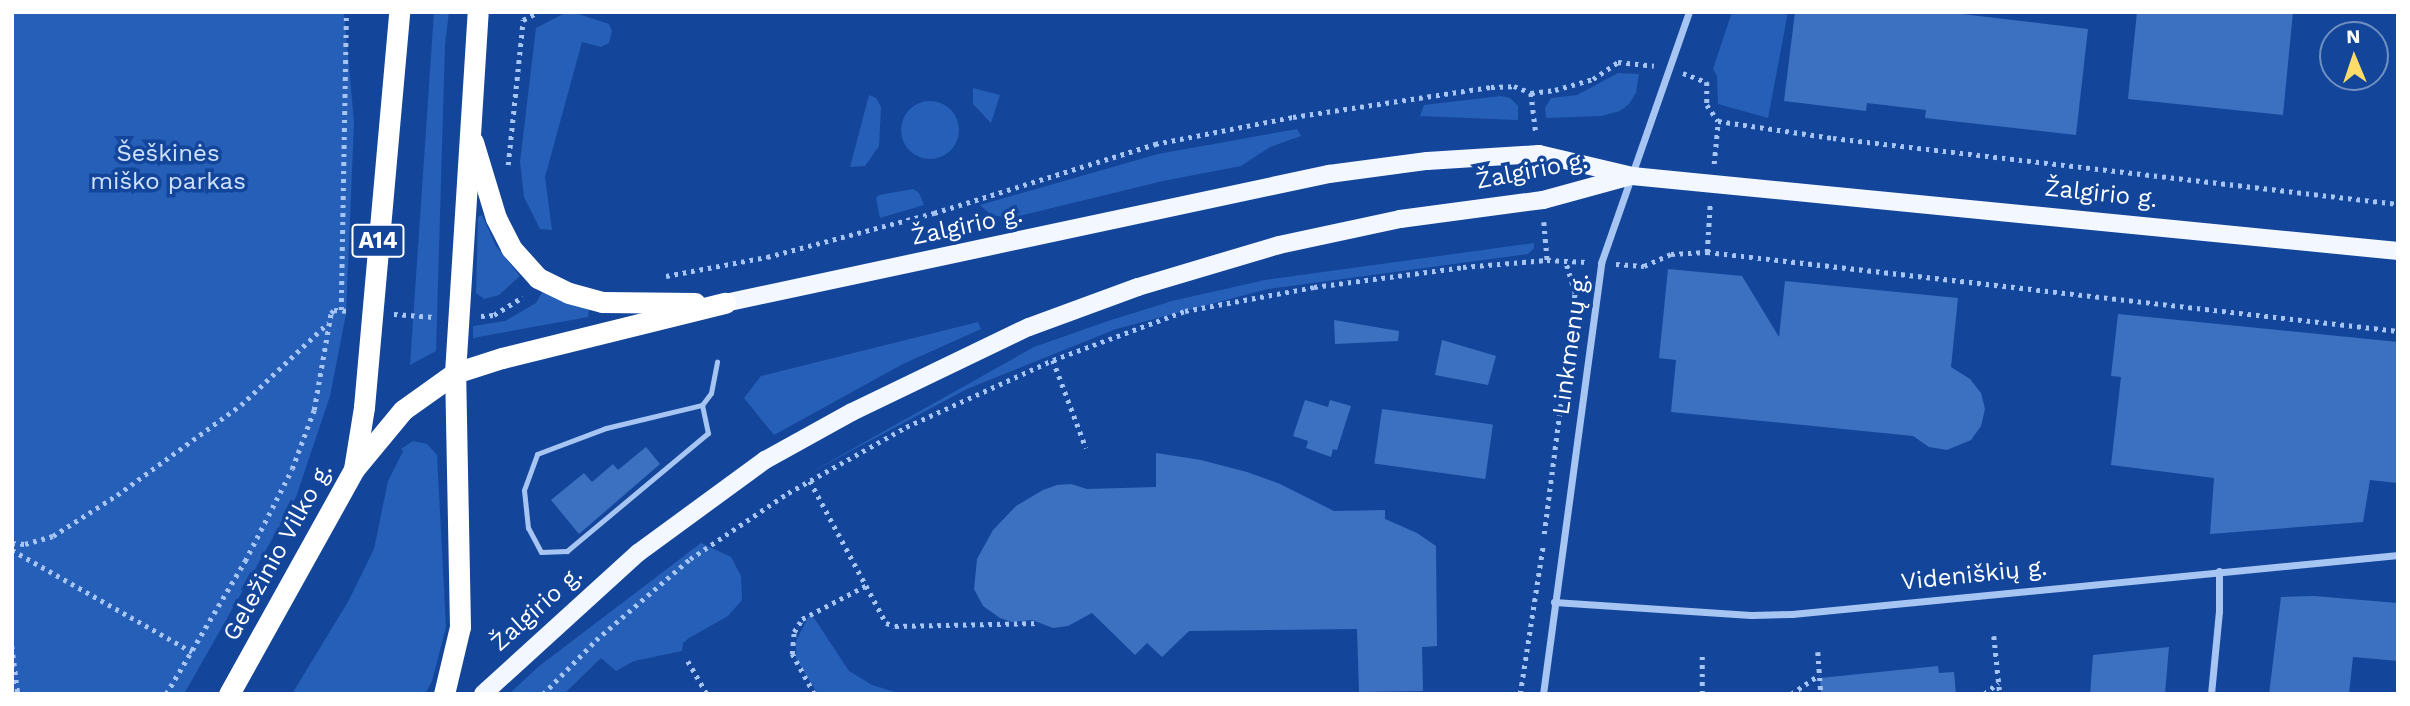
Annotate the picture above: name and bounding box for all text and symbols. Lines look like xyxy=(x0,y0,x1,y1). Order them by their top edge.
north arrow xyxy=(2319,21,2389,91)
text: N xyxy=(2346,25,2361,48)
park label: Šeškinės miško parkas xyxy=(90,140,246,196)
street label: Žalgirio g. xyxy=(1474,146,1590,196)
street label: Žalgirio g. xyxy=(2043,174,2159,214)
street label: Žalgirio g. xyxy=(909,200,1025,252)
road number: A14 xyxy=(350,222,406,260)
street label: Linkmenų g. xyxy=(1547,271,1595,417)
street label: Geležinio Vilko g. xyxy=(217,458,339,646)
street label: Videniškių g. xyxy=(1899,553,2049,597)
street label: Žalgirio g. xyxy=(485,560,589,658)

